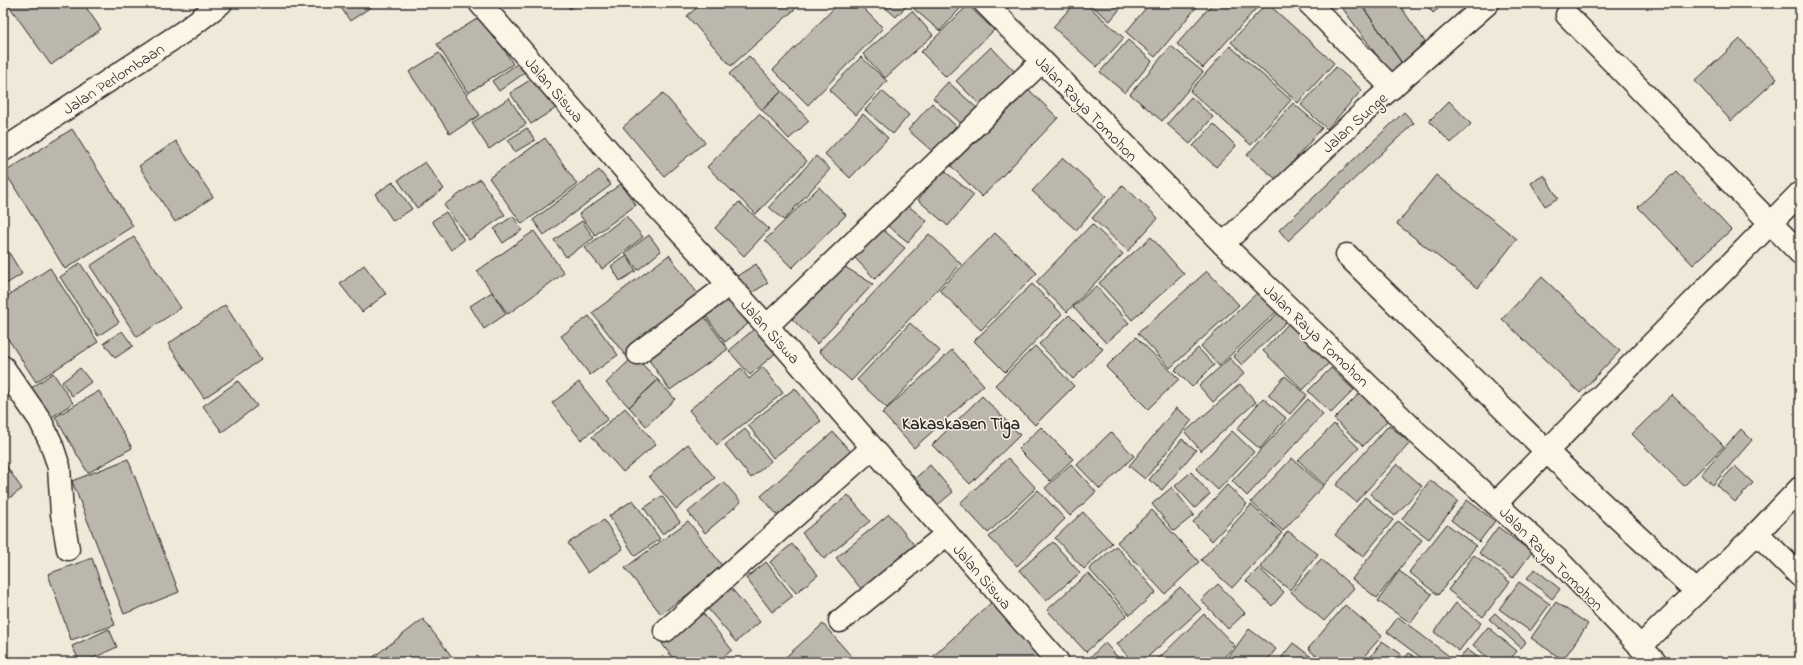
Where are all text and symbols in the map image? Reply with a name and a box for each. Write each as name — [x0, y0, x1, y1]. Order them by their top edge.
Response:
street label: Jalan Perlombaan — [58, 38, 170, 122]
street label: Jalan Raya Tomohon — [1028, 51, 1143, 168]
street label: Jalan Siswa — [518, 52, 589, 128]
street label: Jalan Sunge — [1317, 87, 1394, 160]
street label: Jalan Raya Tomohon — [1257, 279, 1374, 394]
street label: Jalan Siswa — [734, 295, 805, 370]
district label: Kakaskasen Tiga — [902, 412, 1020, 439]
street label: Jalan Raya Tomohon — [1493, 502, 1609, 617]
street label: Jalan Siswa — [946, 539, 1017, 615]

